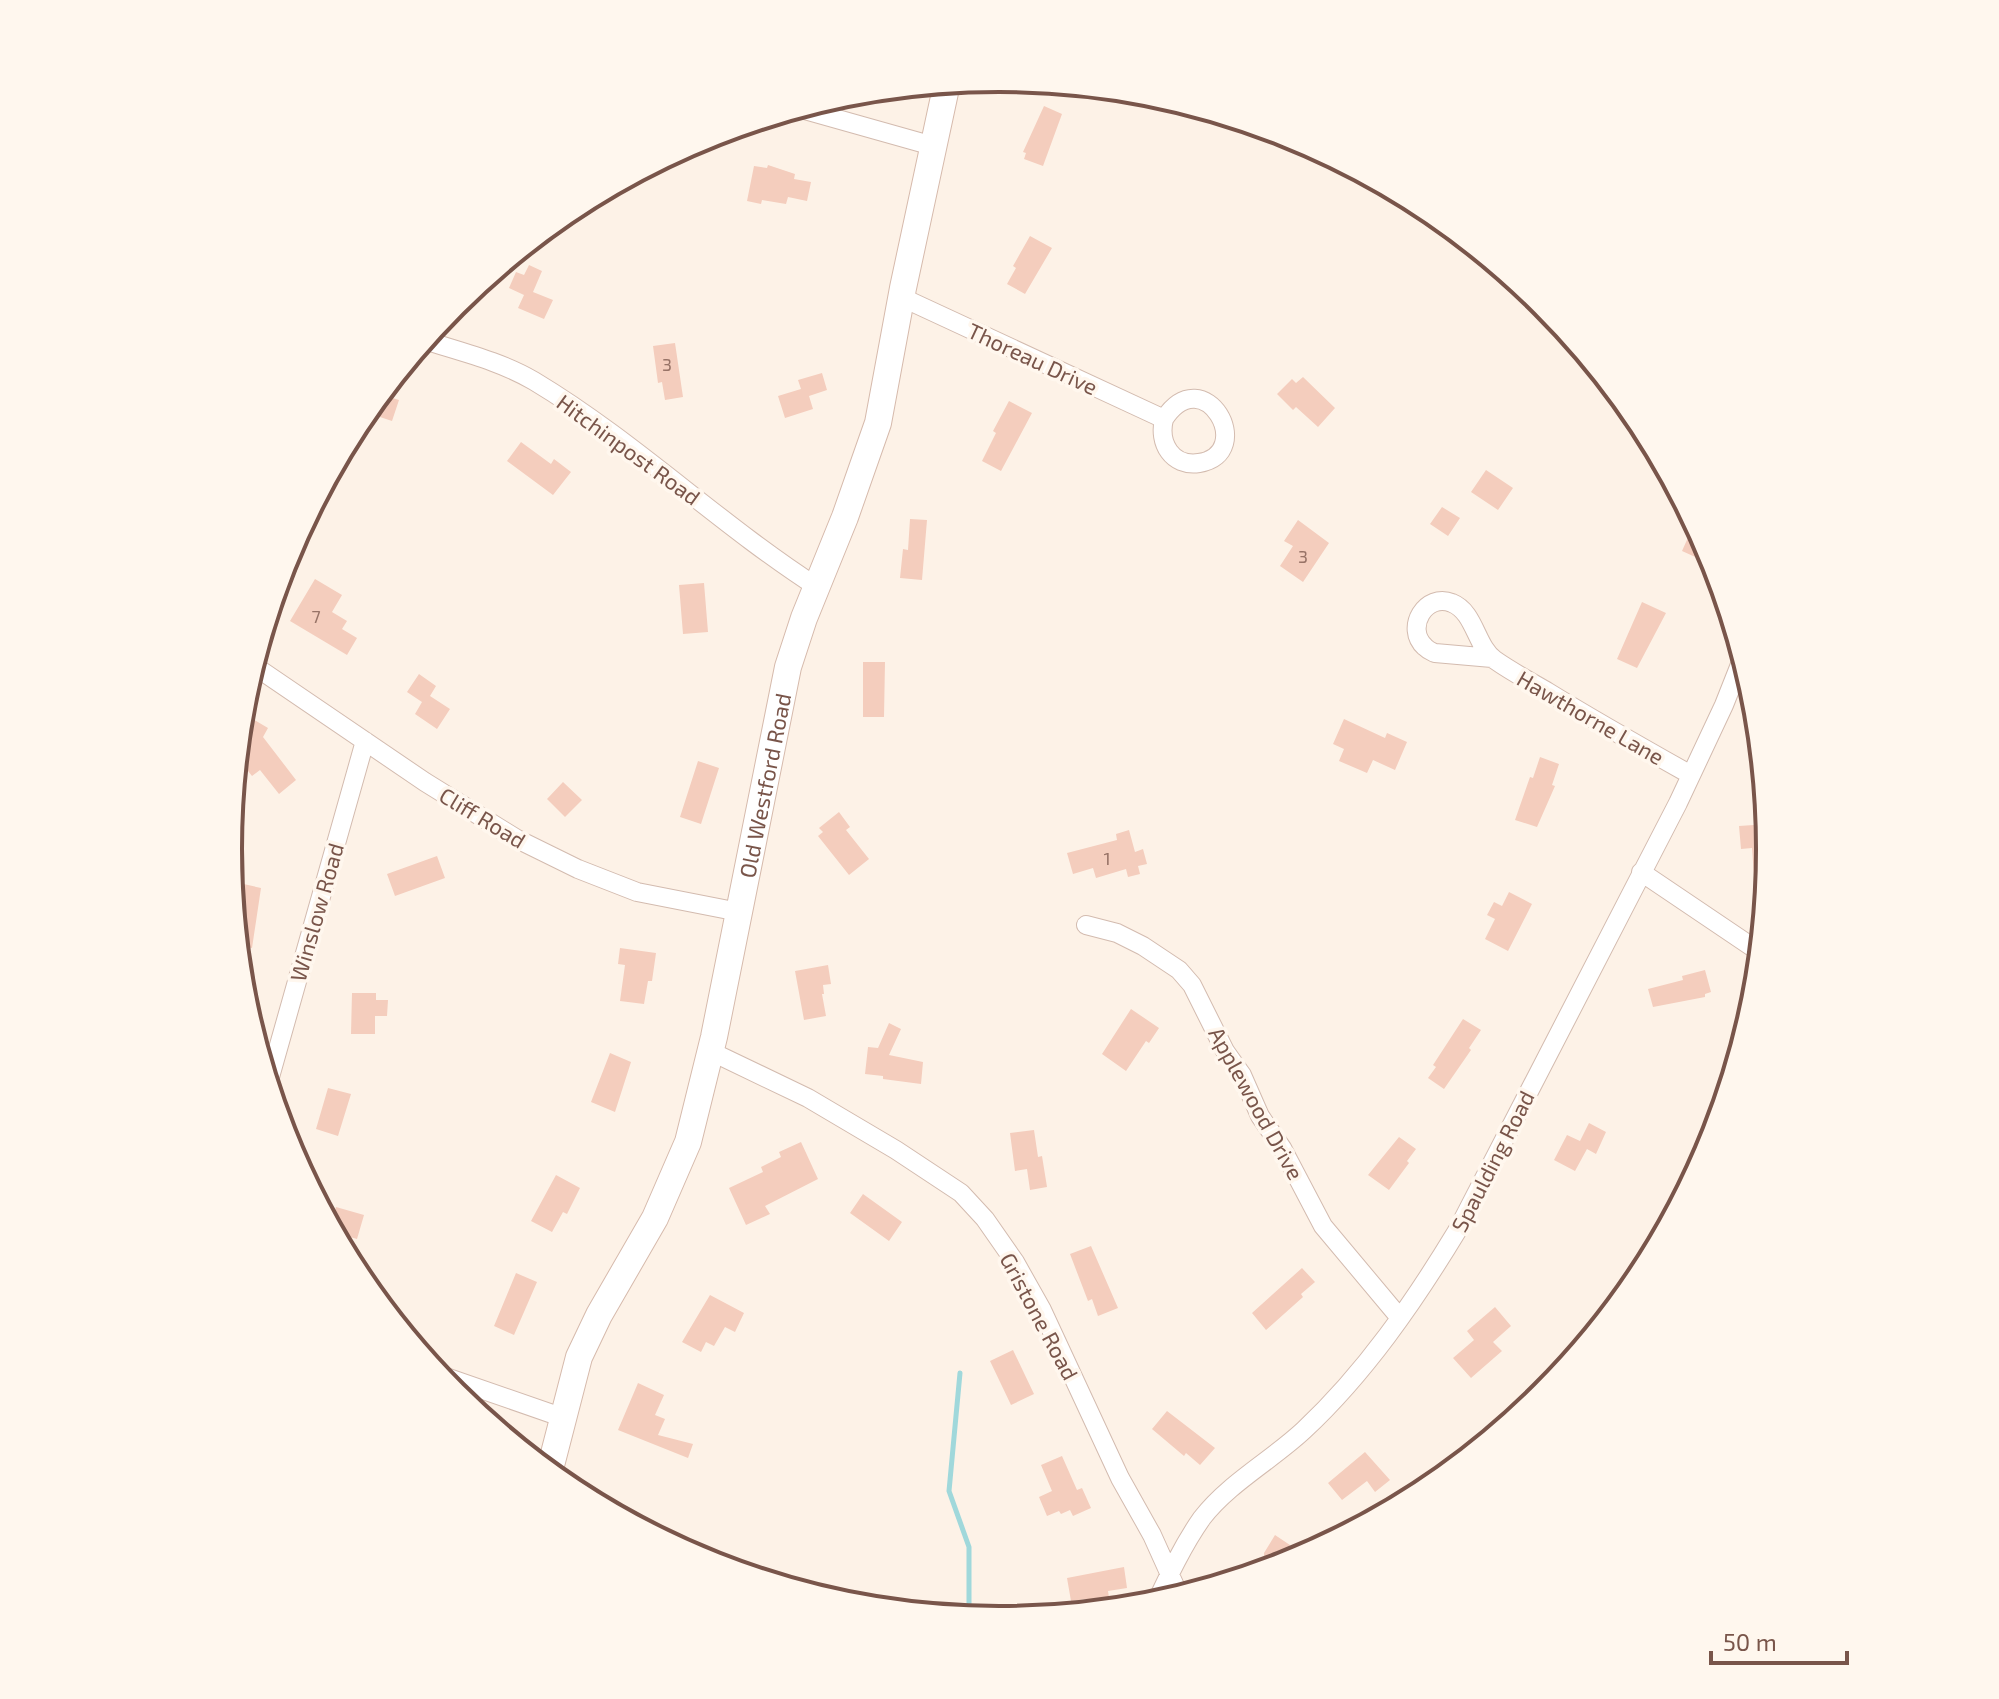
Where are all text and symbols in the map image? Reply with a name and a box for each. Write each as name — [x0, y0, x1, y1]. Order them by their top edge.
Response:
street label: Thoreau Drive — [964, 317, 1102, 399]
house number: 3 — [662, 353, 672, 375]
street label: Hitchinpost Road — [552, 388, 706, 510]
house number: 3 — [1298, 545, 1308, 567]
house number: 7 — [311, 605, 321, 627]
street label: Hawthorne Lane — [1513, 665, 1669, 769]
street label: Old Westford Road — [733, 691, 795, 880]
street label: Cliff Road — [435, 781, 531, 853]
street label: Winslow Road — [284, 840, 348, 984]
house number: 1 — [1103, 847, 1111, 869]
street label: Applewood Drive — [1204, 1022, 1310, 1184]
street label: Spaulding Road — [1445, 1086, 1539, 1236]
street label: Gristone Road — [996, 1248, 1084, 1384]
scale bar — [1711, 1615, 1847, 1665]
text: 50 m — [1723, 1627, 1777, 1656]

